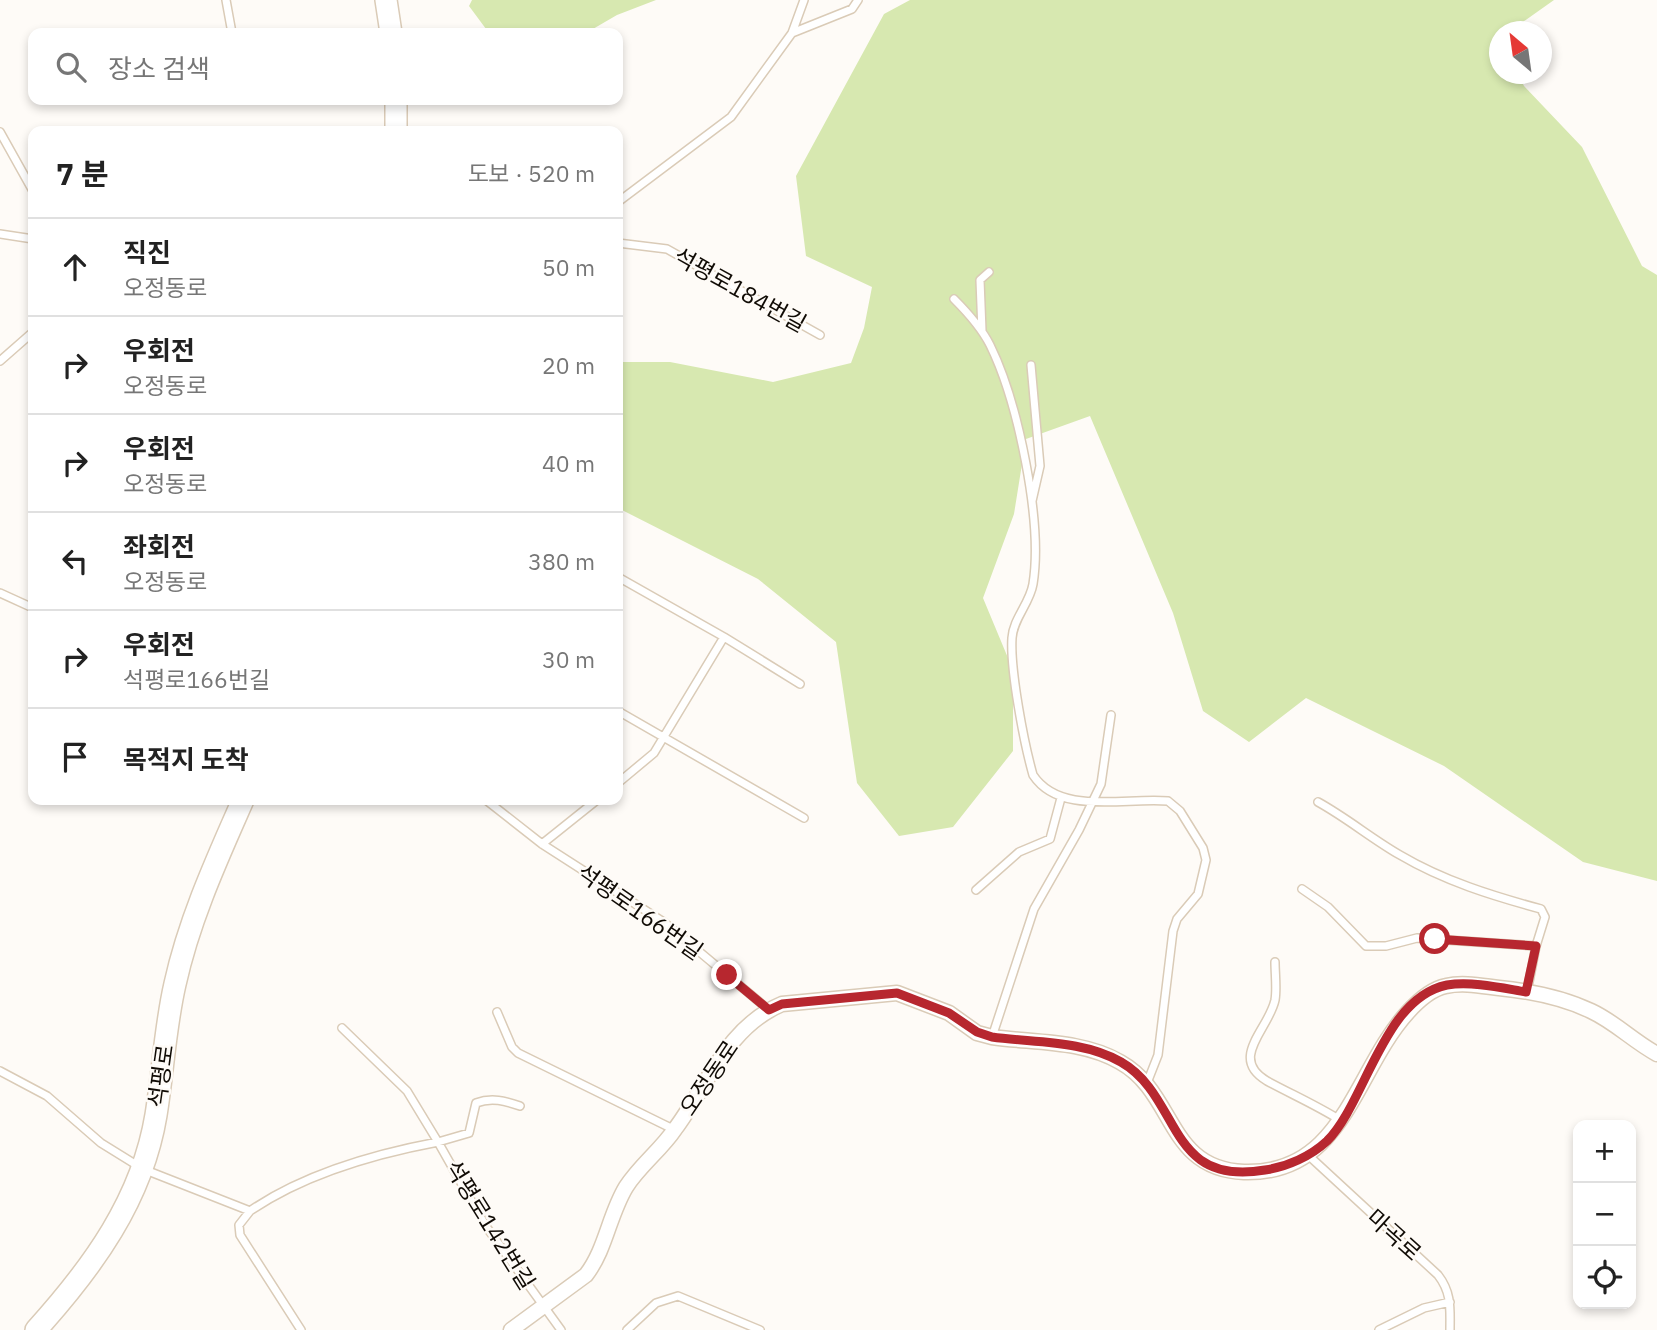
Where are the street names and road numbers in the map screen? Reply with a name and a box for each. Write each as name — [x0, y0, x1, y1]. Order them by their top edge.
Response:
street label: 석평로184번길 — [669, 240, 812, 338]
street label: 석평로166번길 — [572, 857, 709, 966]
street label: 오정동로 — [672, 1034, 744, 1121]
street label: 석평로 — [141, 1042, 179, 1109]
street label: 석평로142번길 — [439, 1154, 543, 1295]
street label: 마곡로 — [1361, 1202, 1428, 1267]

